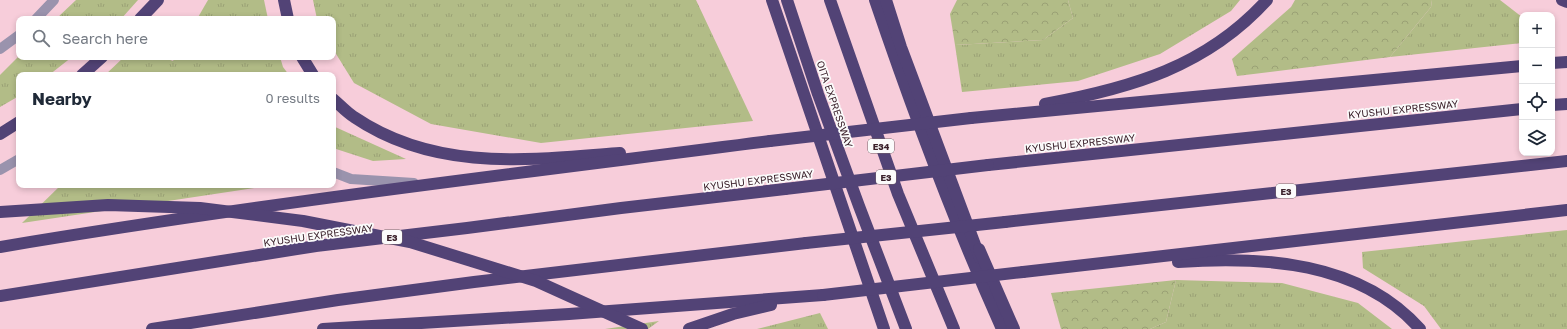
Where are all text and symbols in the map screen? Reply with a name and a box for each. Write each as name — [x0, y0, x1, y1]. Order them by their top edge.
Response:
map controls — [1519, 12, 1555, 156]
button: + — [1519, 12, 1555, 48]
search box — [16, 16, 336, 60]
icon: search — [30, 27, 52, 49]
text: Search here — [62, 29, 148, 47]
button: − — [1519, 48, 1555, 84]
street label: OITA EXPRESSWAY — [814, 59, 856, 150]
button: locate — [1519, 84, 1555, 120]
text: Nearby — [32, 88, 92, 109]
text: 0 results — [265, 90, 320, 106]
street label: KYUSHU EXPRESSWAY — [1347, 97, 1459, 121]
button: layers — [1519, 120, 1555, 156]
street label: KYUSHU EXPRESSWAY — [1024, 131, 1136, 155]
road number: E34 — [868, 139, 894, 153]
street label: KYUSHU EXPRESSWAY — [702, 167, 814, 193]
road number: E3 — [876, 170, 896, 184]
road number: E3 — [1276, 184, 1296, 198]
street label: KYUSHU EXPRESSWAY — [262, 221, 374, 249]
road number: E3 — [382, 230, 402, 244]

